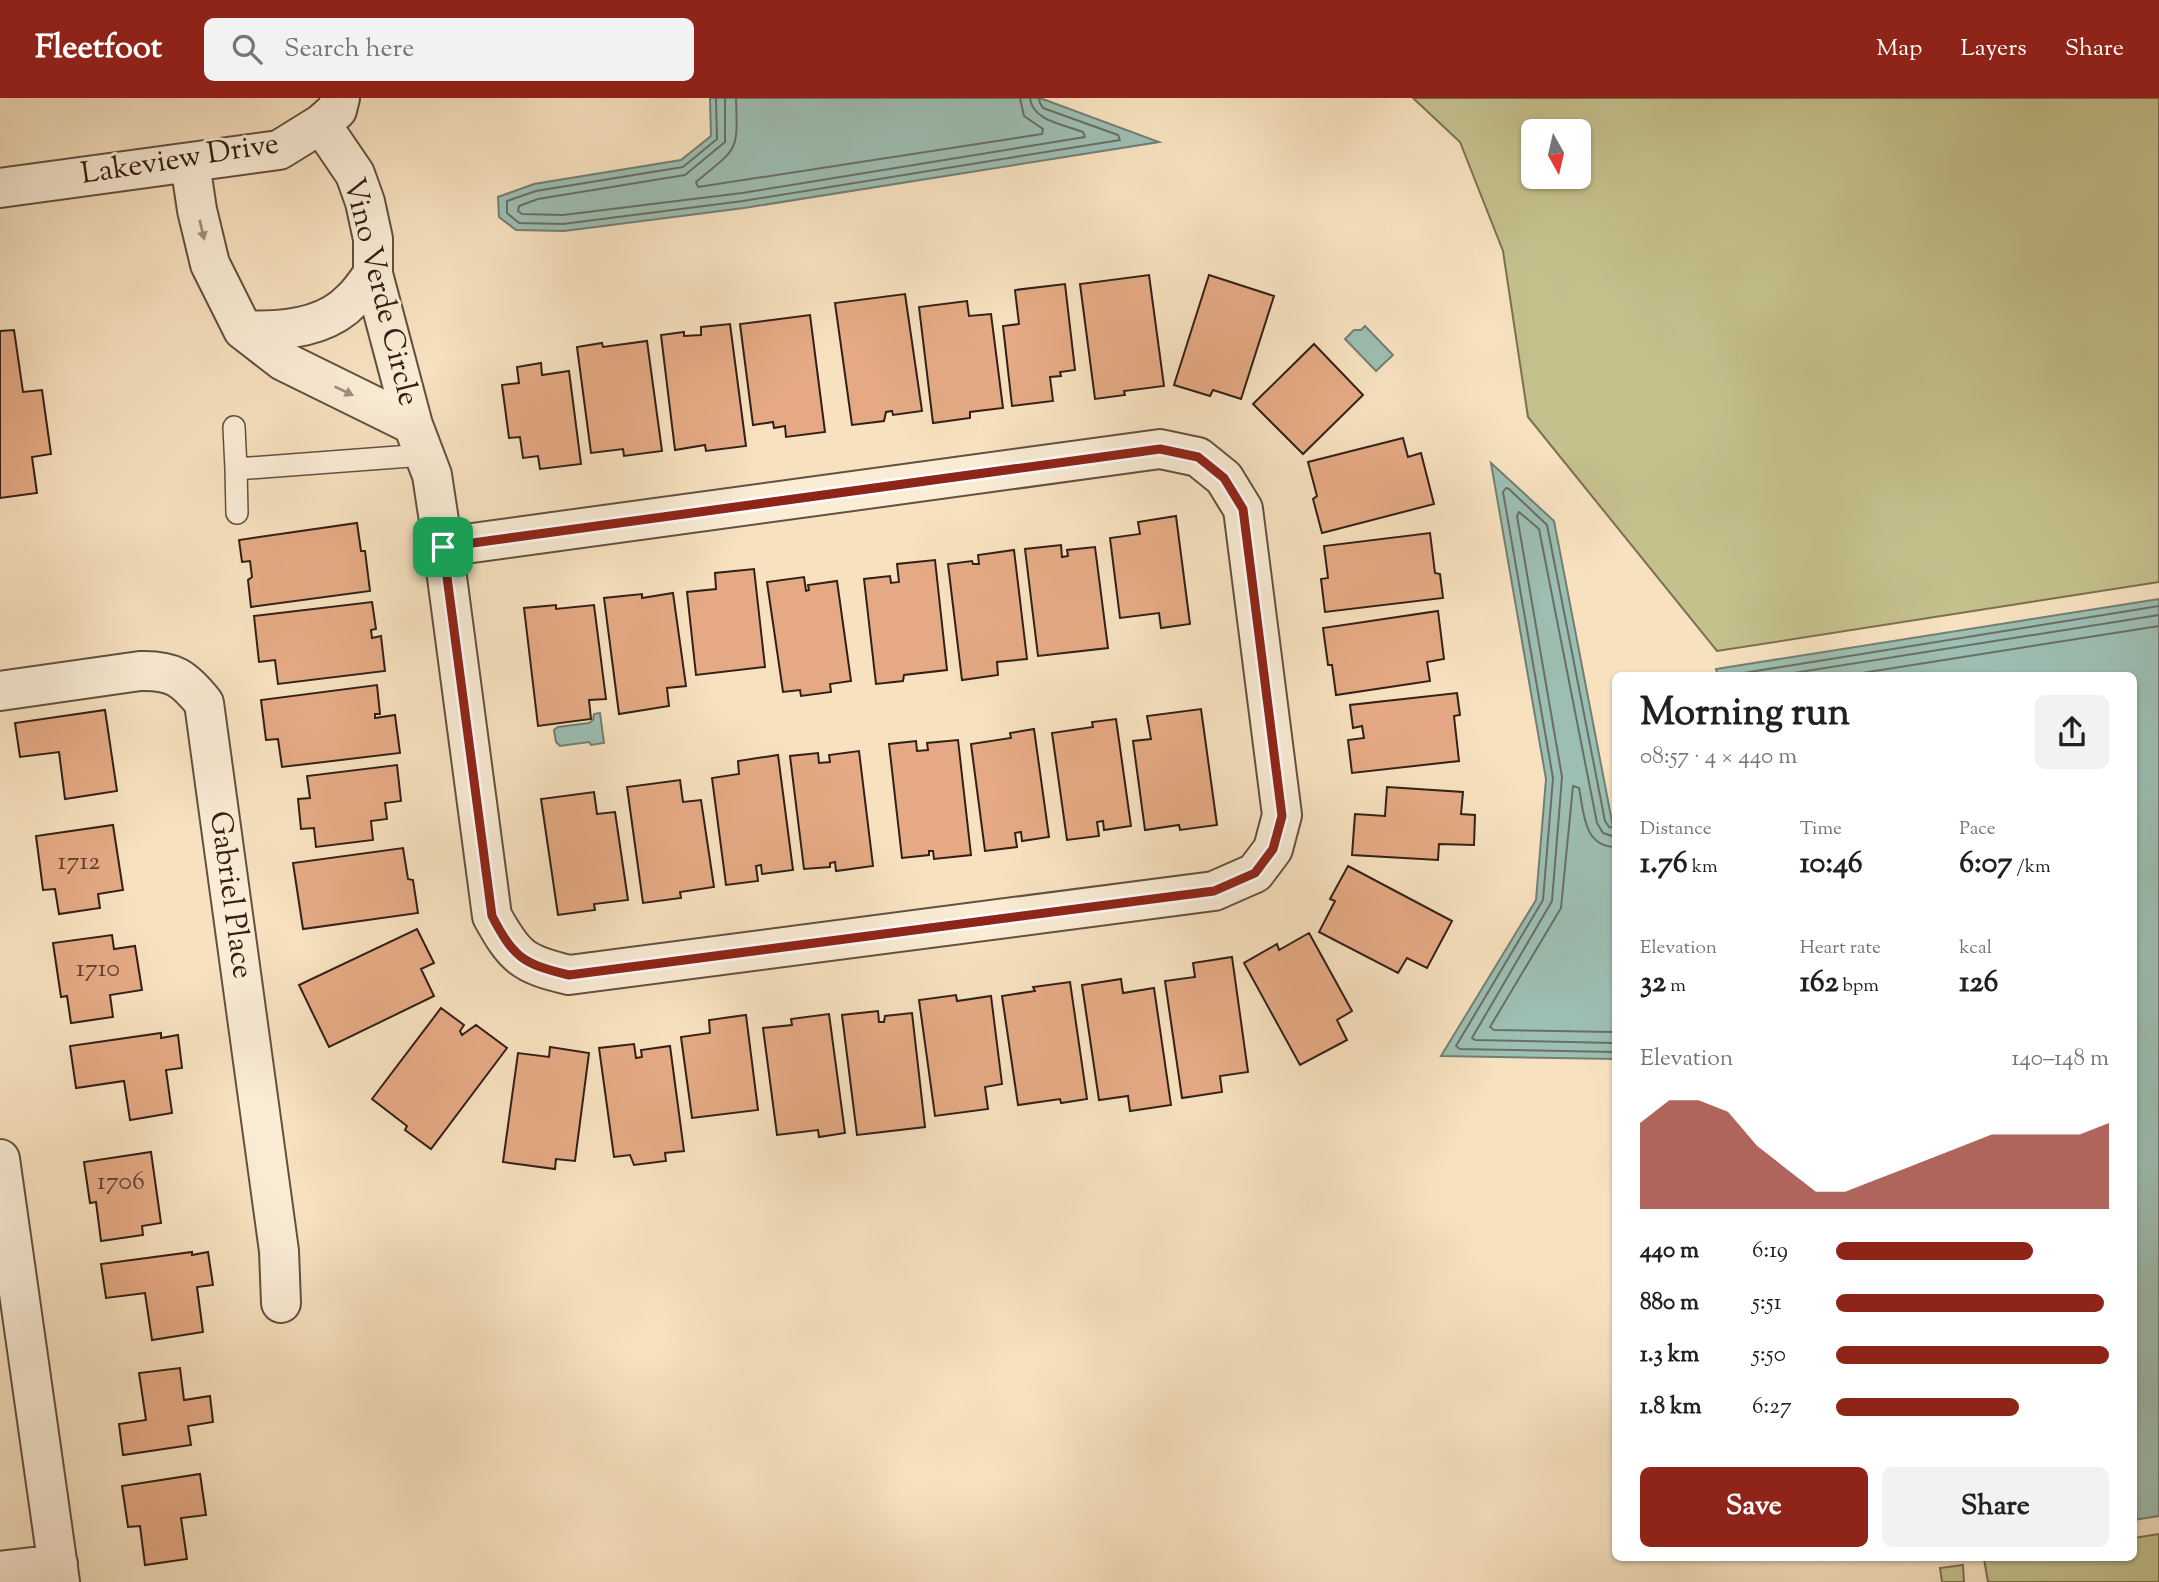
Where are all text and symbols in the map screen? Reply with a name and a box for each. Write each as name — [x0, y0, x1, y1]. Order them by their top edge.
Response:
search box — [204, 18, 694, 81]
text: Fleetfoot — [35, 25, 162, 73]
icon: search — [228, 30, 266, 68]
text: Search here — [284, 31, 414, 68]
text: Map — [1876, 32, 1922, 66]
text: Layers — [1960, 32, 2027, 66]
text: Share — [2065, 32, 2124, 66]
north arrow — [1521, 119, 1591, 189]
map controls — [1521, 119, 1591, 189]
street label: Lakeview Drive — [78, 123, 282, 197]
street label: Vino Verde Circle — [331, 173, 429, 411]
one-way arrow — [197, 219, 208, 241]
one-way arrow — [334, 386, 354, 397]
pin — [413, 517, 473, 577]
icon: arrive — [424, 528, 462, 566]
text: Morning run — [1640, 688, 1850, 742]
button: share — [2035, 695, 2109, 769]
text: 08:57 · 4 × 440 m — [1640, 741, 1797, 774]
street label: Gabriel Place — [197, 808, 263, 982]
text: Distance — [1640, 816, 1712, 843]
text: Time — [1800, 816, 1842, 843]
text: Pace — [1959, 816, 1996, 843]
text: 1.76 — [1640, 843, 1688, 886]
text: 10:46 — [1800, 843, 1863, 886]
text: 6:07 — [1959, 843, 2012, 886]
house number: 1712 — [58, 844, 100, 881]
text: km — [1688, 854, 1718, 881]
text: /km — [2012, 854, 2051, 881]
text: Elevation — [1640, 935, 1717, 962]
text: Heart rate — [1800, 935, 1881, 962]
text: kcal — [1959, 935, 1992, 962]
house number: 1710 — [76, 951, 120, 988]
text: 32 — [1640, 962, 1666, 1005]
text: 162 — [1800, 962, 1839, 1005]
text: 126 — [1959, 962, 1998, 1005]
text: m — [1666, 973, 1686, 1000]
text: bpm — [1839, 973, 1879, 1000]
text: Elevation — [1640, 1043, 1733, 1076]
text: 140–148 m — [2012, 1043, 2109, 1076]
house number: 1706 — [97, 1164, 145, 1201]
text: 440 m — [1640, 1235, 1699, 1268]
text: 6:19 — [1752, 1235, 1788, 1268]
text: 880 m — [1640, 1287, 1699, 1320]
text: 5:51 — [1752, 1287, 1782, 1320]
text: 1.3 km — [1640, 1339, 1699, 1372]
text: 5:50 — [1752, 1339, 1786, 1372]
text: 1.8 km — [1640, 1391, 1702, 1424]
text: 6:27 — [1752, 1391, 1791, 1424]
button: Save — [1640, 1467, 1868, 1547]
button: Share — [1882, 1467, 2109, 1547]

